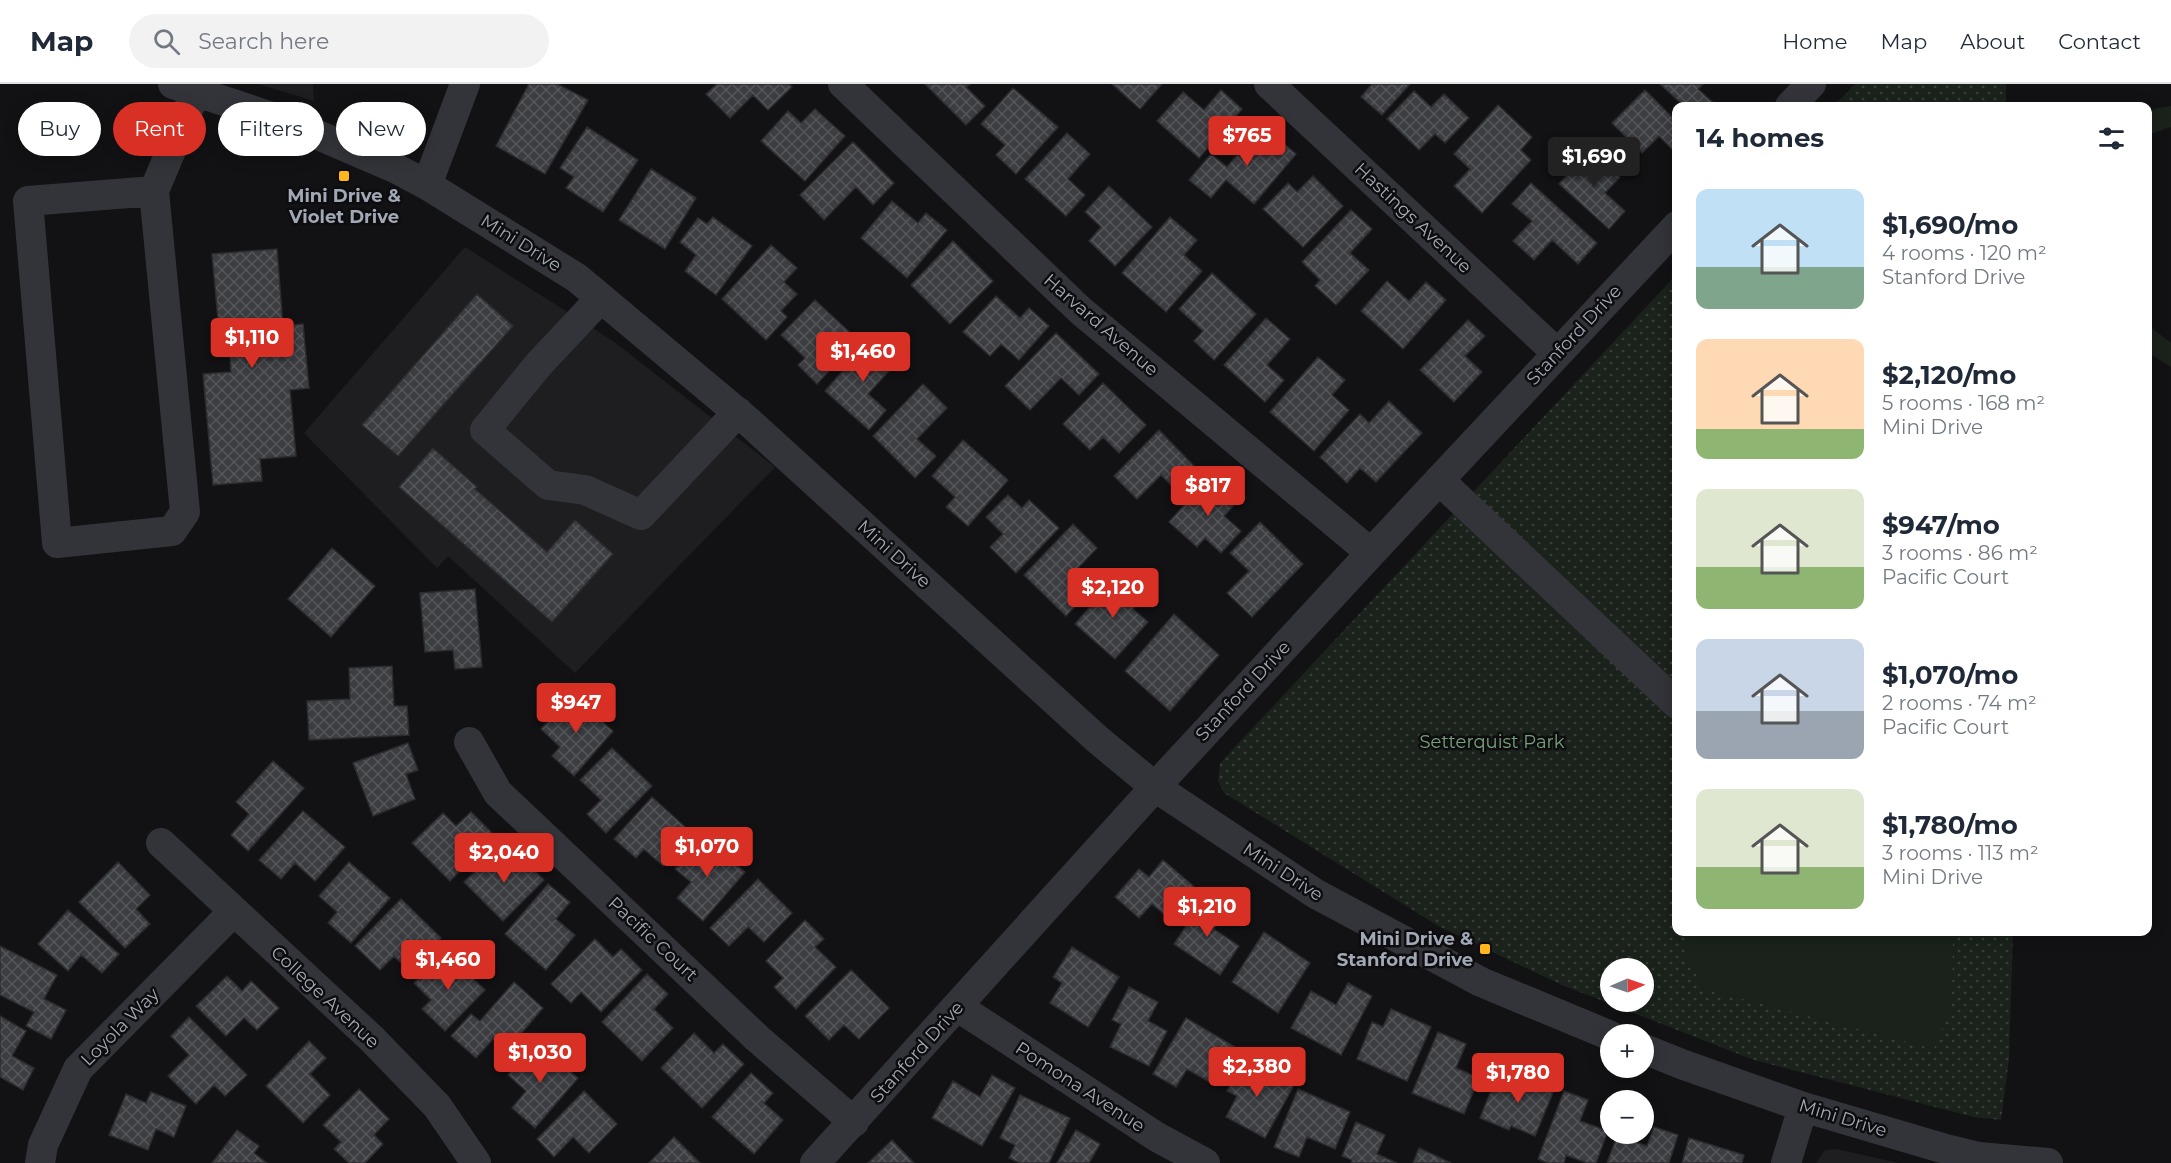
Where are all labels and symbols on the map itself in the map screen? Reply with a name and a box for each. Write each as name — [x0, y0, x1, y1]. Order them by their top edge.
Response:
pin: $765 — [1211, 116, 1283, 167]
pin: $1,690 — [1545, 137, 1643, 188]
street label: Hastings Avenue — [1350, 158, 1476, 278]
marker: Mini Drive & Violet Drive — [337, 169, 351, 183]
place label: Mini Drive & Violet Drive — [287, 185, 401, 228]
street label: Mini Drive — [477, 210, 565, 276]
street label: Harvard Avenue — [1039, 269, 1163, 381]
street label: Stanford Drive — [1522, 280, 1626, 390]
pin: $1,110 — [203, 318, 301, 369]
pin: $1,460 — [814, 332, 912, 383]
pin: $817 — [1172, 466, 1244, 517]
street label: Mini Drive — [853, 515, 935, 593]
pin: $2,120 — [1064, 568, 1162, 619]
street label: Stanford Drive — [1191, 636, 1295, 746]
pin: $947 — [540, 683, 612, 734]
park label: Setterquist Park — [1420, 731, 1565, 753]
pin: $1,070 — [658, 827, 756, 878]
pin: $2,040 — [455, 833, 553, 884]
street label: Mini Drive — [1239, 838, 1327, 906]
pin: $1,210 — [1158, 887, 1256, 938]
street label: Pacific Court — [604, 892, 702, 986]
place label: Mini Drive & Stanford Drive — [1337, 928, 1473, 971]
pin: $1,460 — [399, 940, 497, 991]
street label: College Avenue — [266, 941, 384, 1053]
marker: Mini Drive & Stanford Drive — [1478, 942, 1492, 956]
north arrow — [1600, 958, 1654, 1012]
street label: Loyola Way — [76, 983, 164, 1071]
street label: Stanford Drive — [866, 997, 968, 1107]
pin: $1,030 — [491, 1033, 589, 1084]
street label: Pomona Avenue — [1011, 1037, 1149, 1137]
pin: $2,380 — [1208, 1047, 1306, 1098]
pin: $1,780 — [1469, 1053, 1567, 1104]
street label: Mini Drive — [1796, 1094, 1890, 1142]

